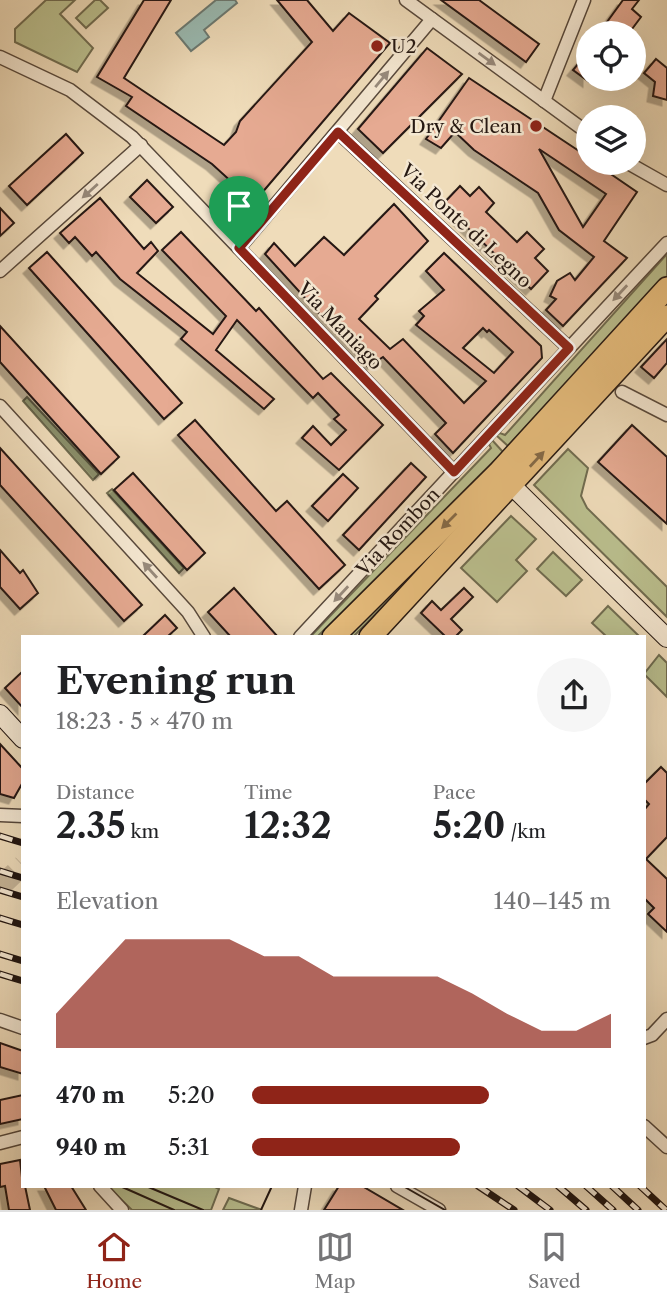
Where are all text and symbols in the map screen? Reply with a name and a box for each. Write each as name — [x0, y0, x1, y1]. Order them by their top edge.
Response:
map controls — [576, 21, 646, 175]
button: locate — [576, 21, 646, 91]
place label: U2 — [391, 35, 417, 58]
marker: U2 — [369, 38, 385, 54]
one-way arrow — [478, 52, 496, 66]
one-way arrow — [374, 71, 389, 88]
button: layers — [576, 105, 646, 175]
place label: Dry & Clean — [410, 115, 522, 138]
marker: Dry & Clean — [528, 118, 544, 134]
street label: Via Ponte di Legno — [395, 158, 537, 293]
pin — [209, 176, 269, 248]
one-way arrow — [81, 183, 99, 199]
icon: arrive — [220, 187, 258, 225]
street label: Via Maniago — [292, 277, 387, 375]
one-way arrow — [613, 284, 629, 301]
one-way arrow — [529, 450, 545, 468]
street label: Via Rombon — [351, 483, 445, 582]
one-way arrow — [441, 512, 458, 529]
one-way arrow — [143, 562, 159, 579]
one-way arrow — [333, 585, 349, 602]
text: Evening run — [56, 657, 296, 704]
button: share — [537, 658, 611, 732]
text: 18:23 · 5 × 470 m — [56, 707, 233, 735]
text: Distance — [56, 781, 135, 804]
text: Time — [244, 781, 292, 804]
text: Pace — [433, 781, 476, 804]
text: 2.35 — [56, 804, 125, 847]
text: 12:32 — [244, 804, 332, 847]
text: 5:20 — [433, 804, 505, 847]
text: km — [125, 820, 159, 843]
text: /km — [505, 820, 546, 843]
text: Elevation — [56, 887, 159, 915]
text: 140–145 m — [494, 887, 611, 915]
text: 470 m — [56, 1081, 125, 1109]
text: 5:20 — [168, 1081, 215, 1109]
text: 940 m — [56, 1133, 127, 1161]
text: 5:31 — [168, 1133, 209, 1161]
tab: Home — [86, 1228, 142, 1293]
tab: Map — [315, 1228, 355, 1293]
tab: Saved — [528, 1228, 581, 1293]

